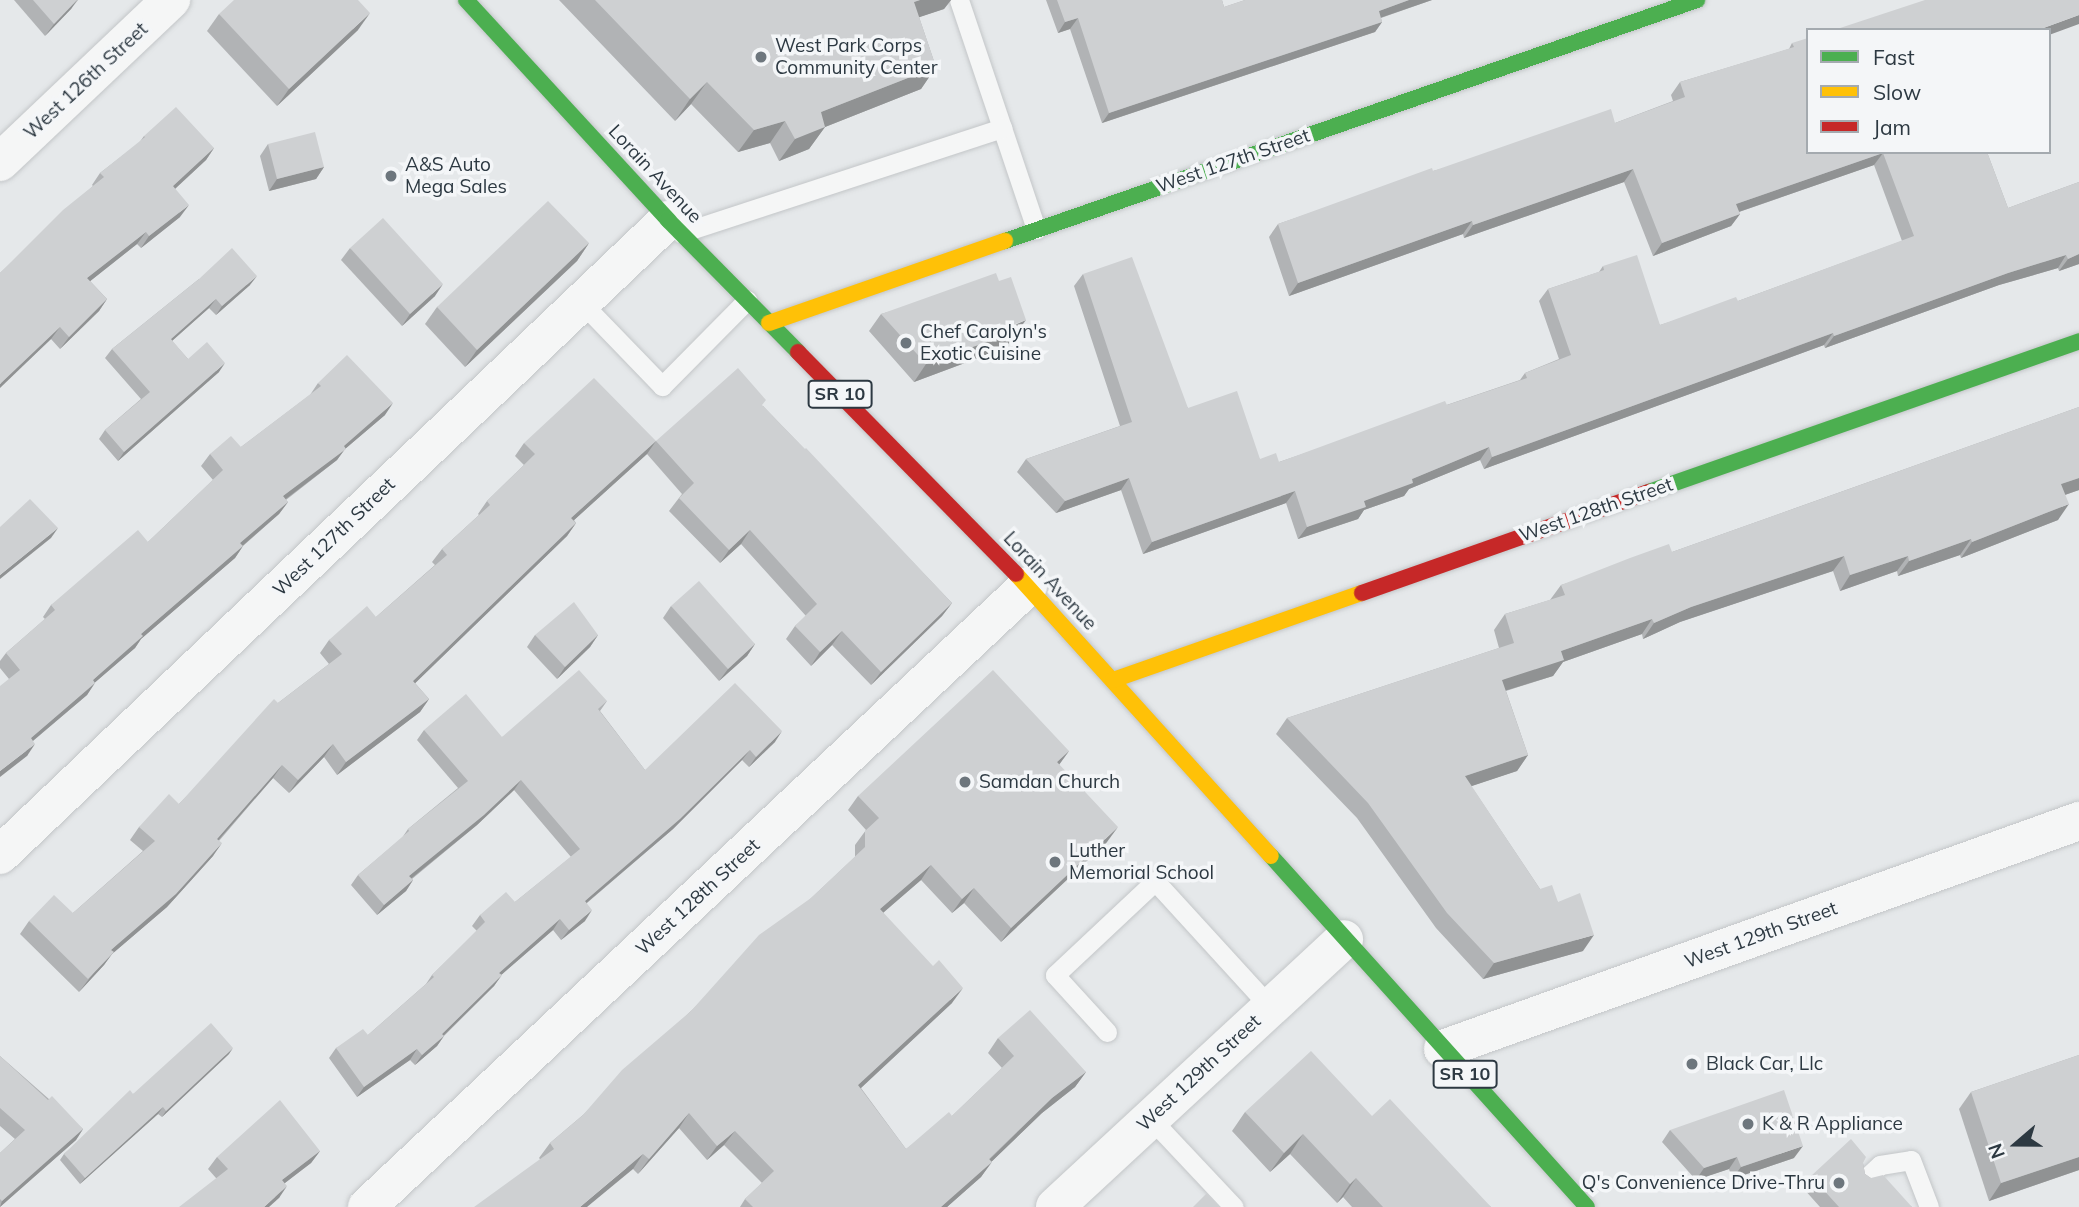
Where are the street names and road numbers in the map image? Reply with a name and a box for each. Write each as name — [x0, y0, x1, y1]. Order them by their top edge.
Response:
street label: West 126th Street — [19, 18, 153, 144]
street label: Lorain Avenue — [604, 120, 706, 228]
street label: West 127th Street — [1153, 124, 1313, 198]
road number: SR 10 — [807, 380, 873, 408]
street label: West 127th Street — [268, 473, 400, 601]
street label: West 128th Street — [1516, 473, 1676, 547]
street label: Lorain Avenue — [999, 527, 1101, 635]
street label: West 128th Street — [631, 834, 765, 960]
street label: West 129th Street — [1682, 897, 1840, 973]
street label: West 129th Street — [1132, 1010, 1266, 1136]
road number: SR 10 — [1432, 1059, 1498, 1088]

